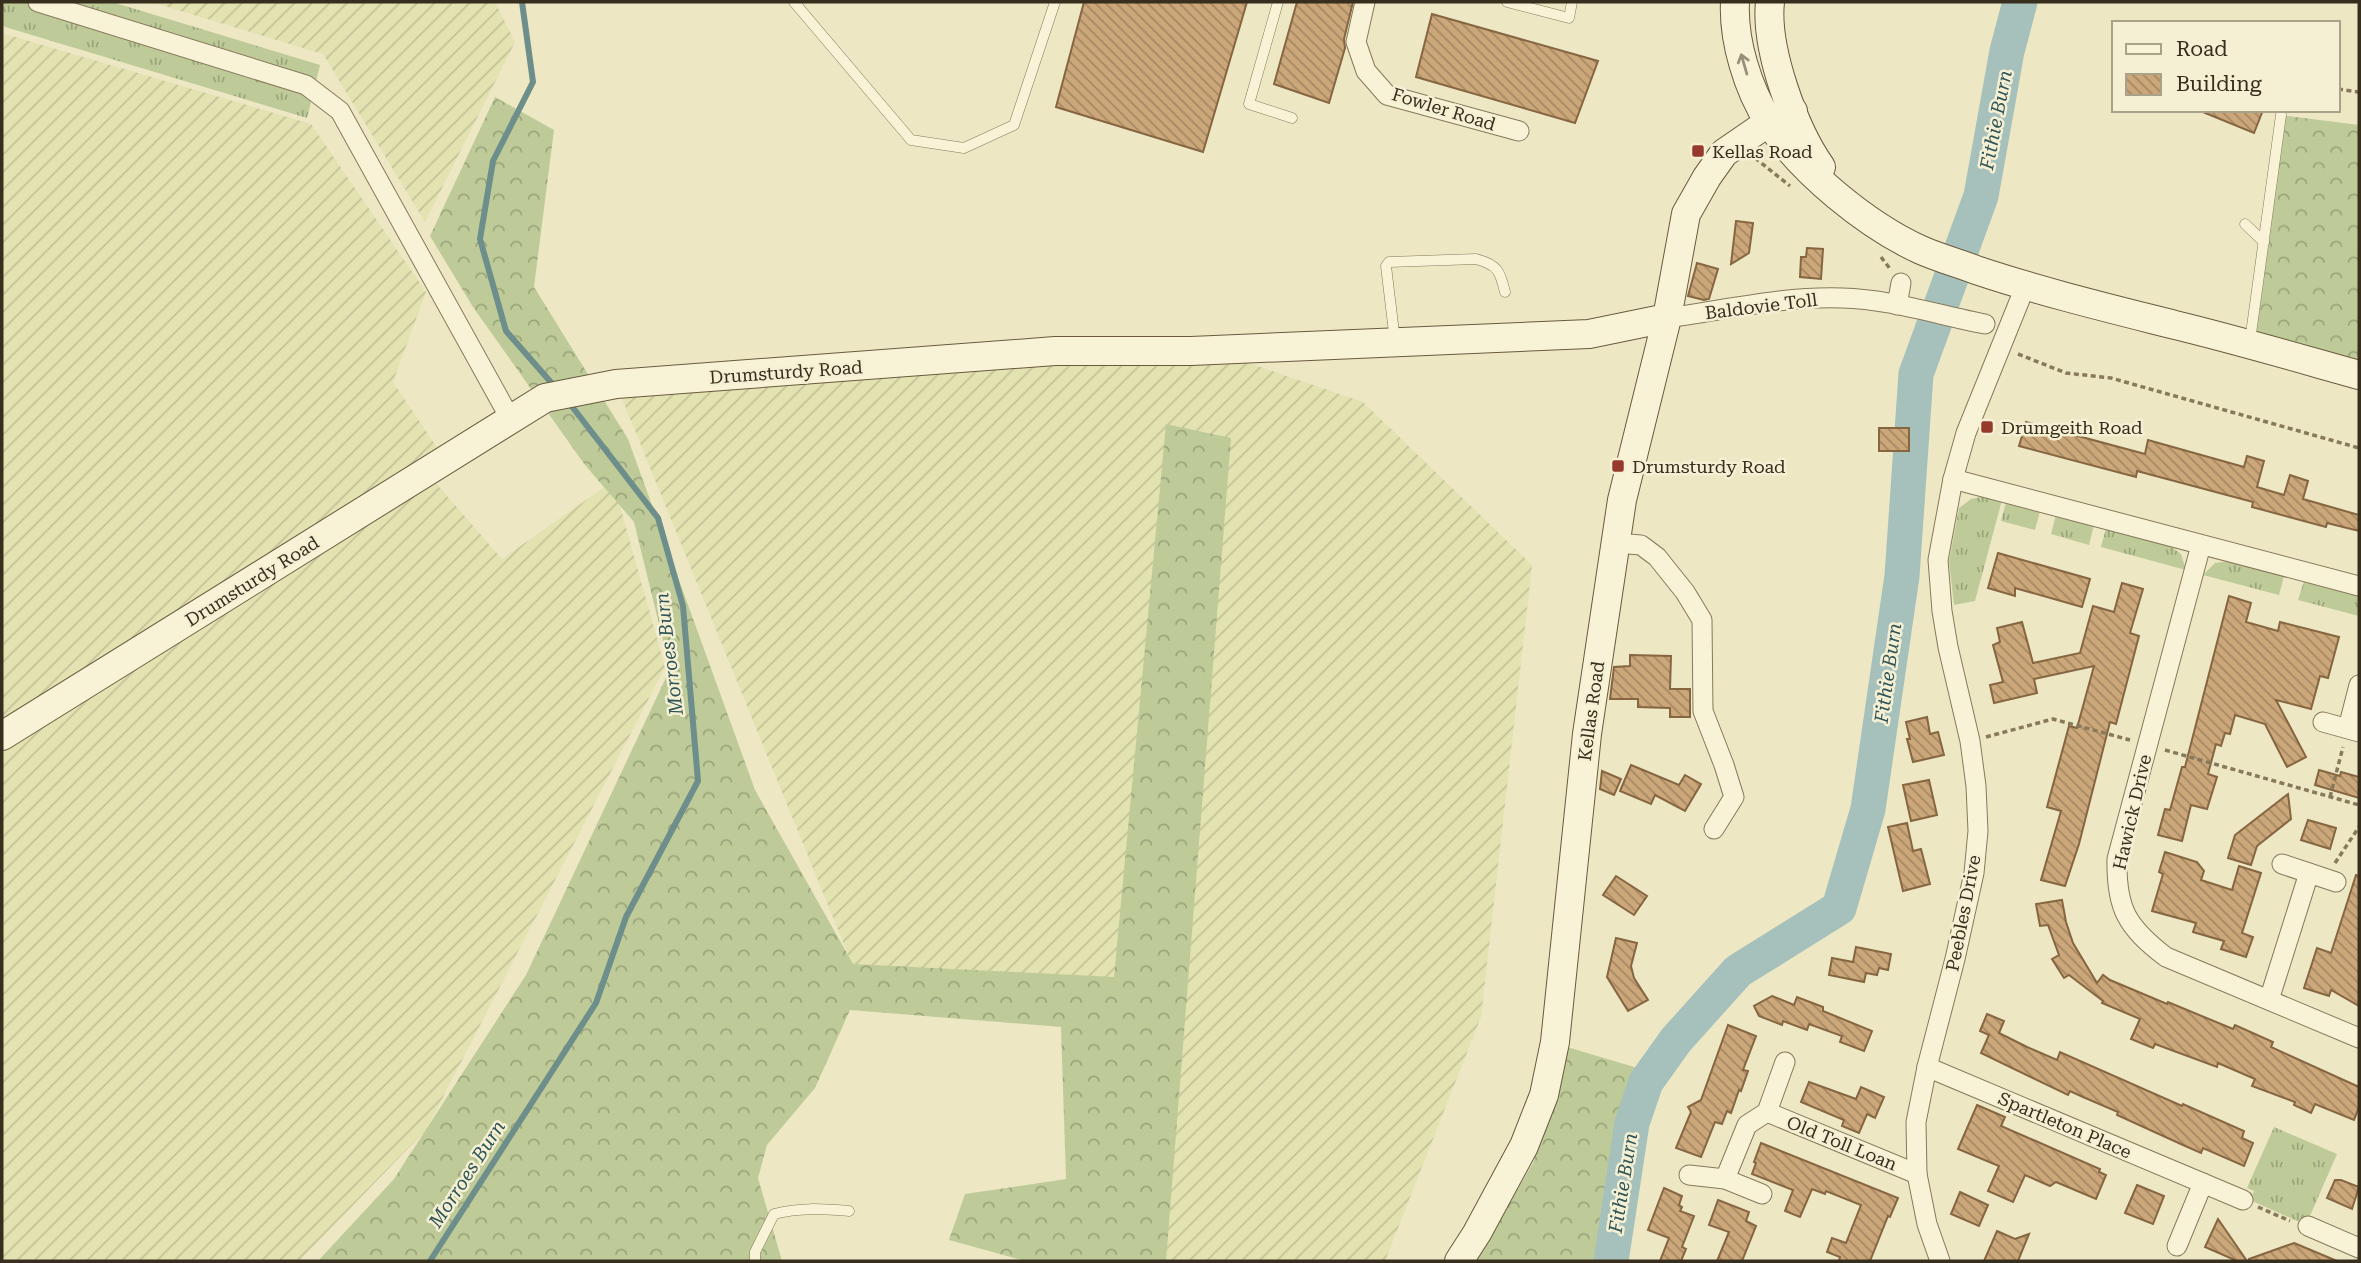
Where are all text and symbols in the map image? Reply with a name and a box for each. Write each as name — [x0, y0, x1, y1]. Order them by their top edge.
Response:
legend — [2112, 21, 2340, 112]
text: Road — [2176, 37, 2228, 61]
one-way arrow — [1736, 53, 1749, 75]
water label: Fithie Burn — [1975, 68, 2017, 173]
text: Building — [2176, 72, 2262, 96]
street label: Fowler Road — [1390, 83, 1499, 135]
place label: Kellas Road — [1712, 141, 1813, 162]
marker: Kellas Road — [1690, 143, 1706, 159]
street label: Baldovie Toll — [1704, 289, 1819, 323]
street label: Drumsturdy Road — [709, 356, 864, 388]
place label: Drumgeith Road — [2001, 417, 2143, 438]
marker: Drumgeith Road — [1979, 419, 1995, 435]
place label: Drumsturdy Road — [1632, 456, 1786, 477]
marker: Drumsturdy Road — [1610, 458, 1626, 474]
street label: Drumsturdy Road — [181, 531, 323, 631]
water label: Morroes Burn — [650, 591, 688, 717]
water label: Fithie Burn — [1869, 621, 1906, 725]
street label: Kellas Road — [1574, 659, 1608, 762]
street label: Hawick Drive — [2109, 752, 2156, 872]
street label: Peebles Drive — [1941, 853, 1985, 973]
street label: Spartleton Place — [1995, 1087, 2135, 1163]
street label: Old Toll Loan — [1784, 1111, 1901, 1175]
water label: Morroes Burn — [423, 1116, 510, 1233]
water label: Fithie Burn — [1604, 1131, 1642, 1236]

